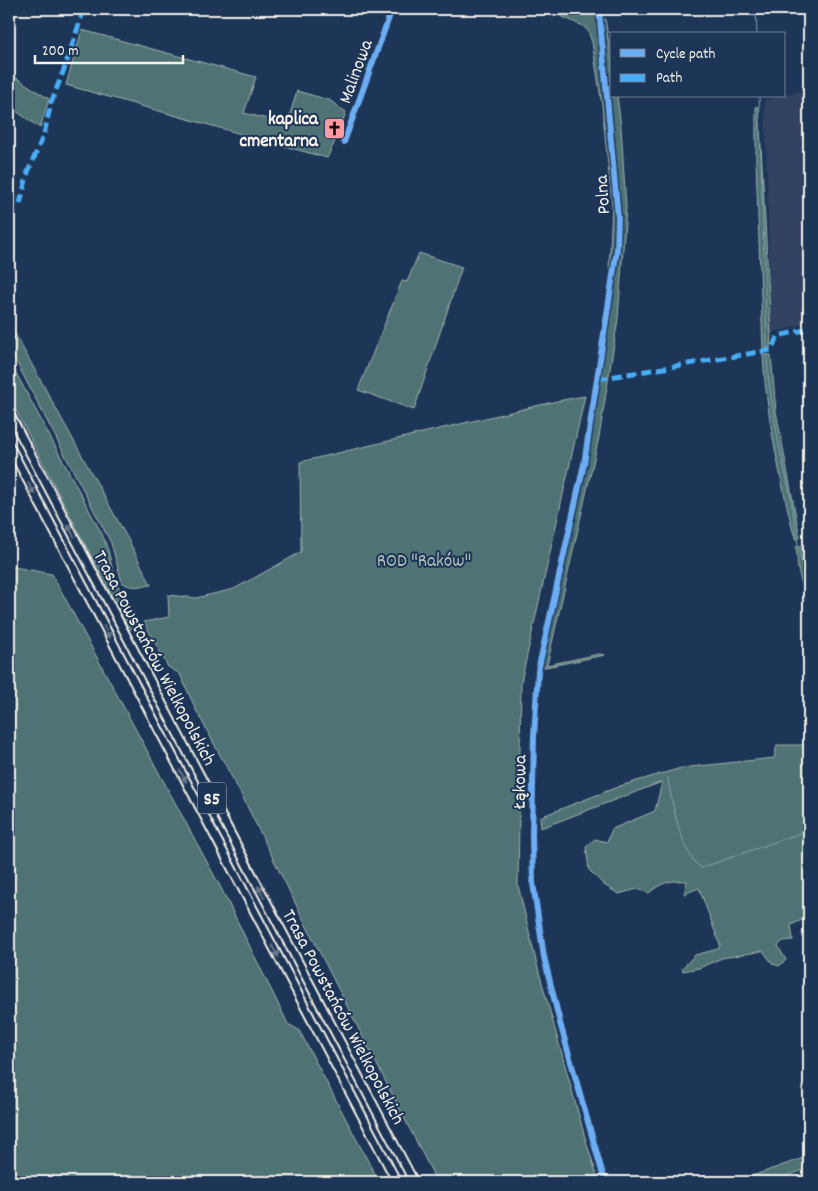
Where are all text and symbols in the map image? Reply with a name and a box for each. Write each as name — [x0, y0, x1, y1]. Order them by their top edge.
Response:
scale bar — [35, 32, 182, 64]
legend — [610, 32, 786, 98]
street label: Malinowa — [333, 35, 382, 108]
text: 200 m — [42, 41, 79, 63]
text: Cycle path — [656, 44, 716, 66]
text: Path — [656, 68, 682, 90]
place label: kaplica cmentarna — [240, 107, 319, 156]
church icon: kaplica cmentarna — [322, 116, 346, 140]
street label: Polna — [590, 173, 619, 215]
one-way arrow — [27, 482, 36, 495]
one-way arrow — [67, 524, 75, 538]
street label: Trasa Powstańców Wielkopolskich — [85, 546, 221, 771]
park label: ROD "Raków" — [377, 549, 471, 576]
one-way arrow — [103, 625, 111, 639]
street label: Łąkowa — [508, 754, 535, 810]
one-way arrow — [179, 769, 187, 783]
road number: S5 — [198, 782, 226, 814]
one-way arrow — [257, 884, 265, 899]
street label: Trasa Powstańców Wielkopolskich — [274, 905, 410, 1130]
one-way arrow — [271, 943, 279, 958]

